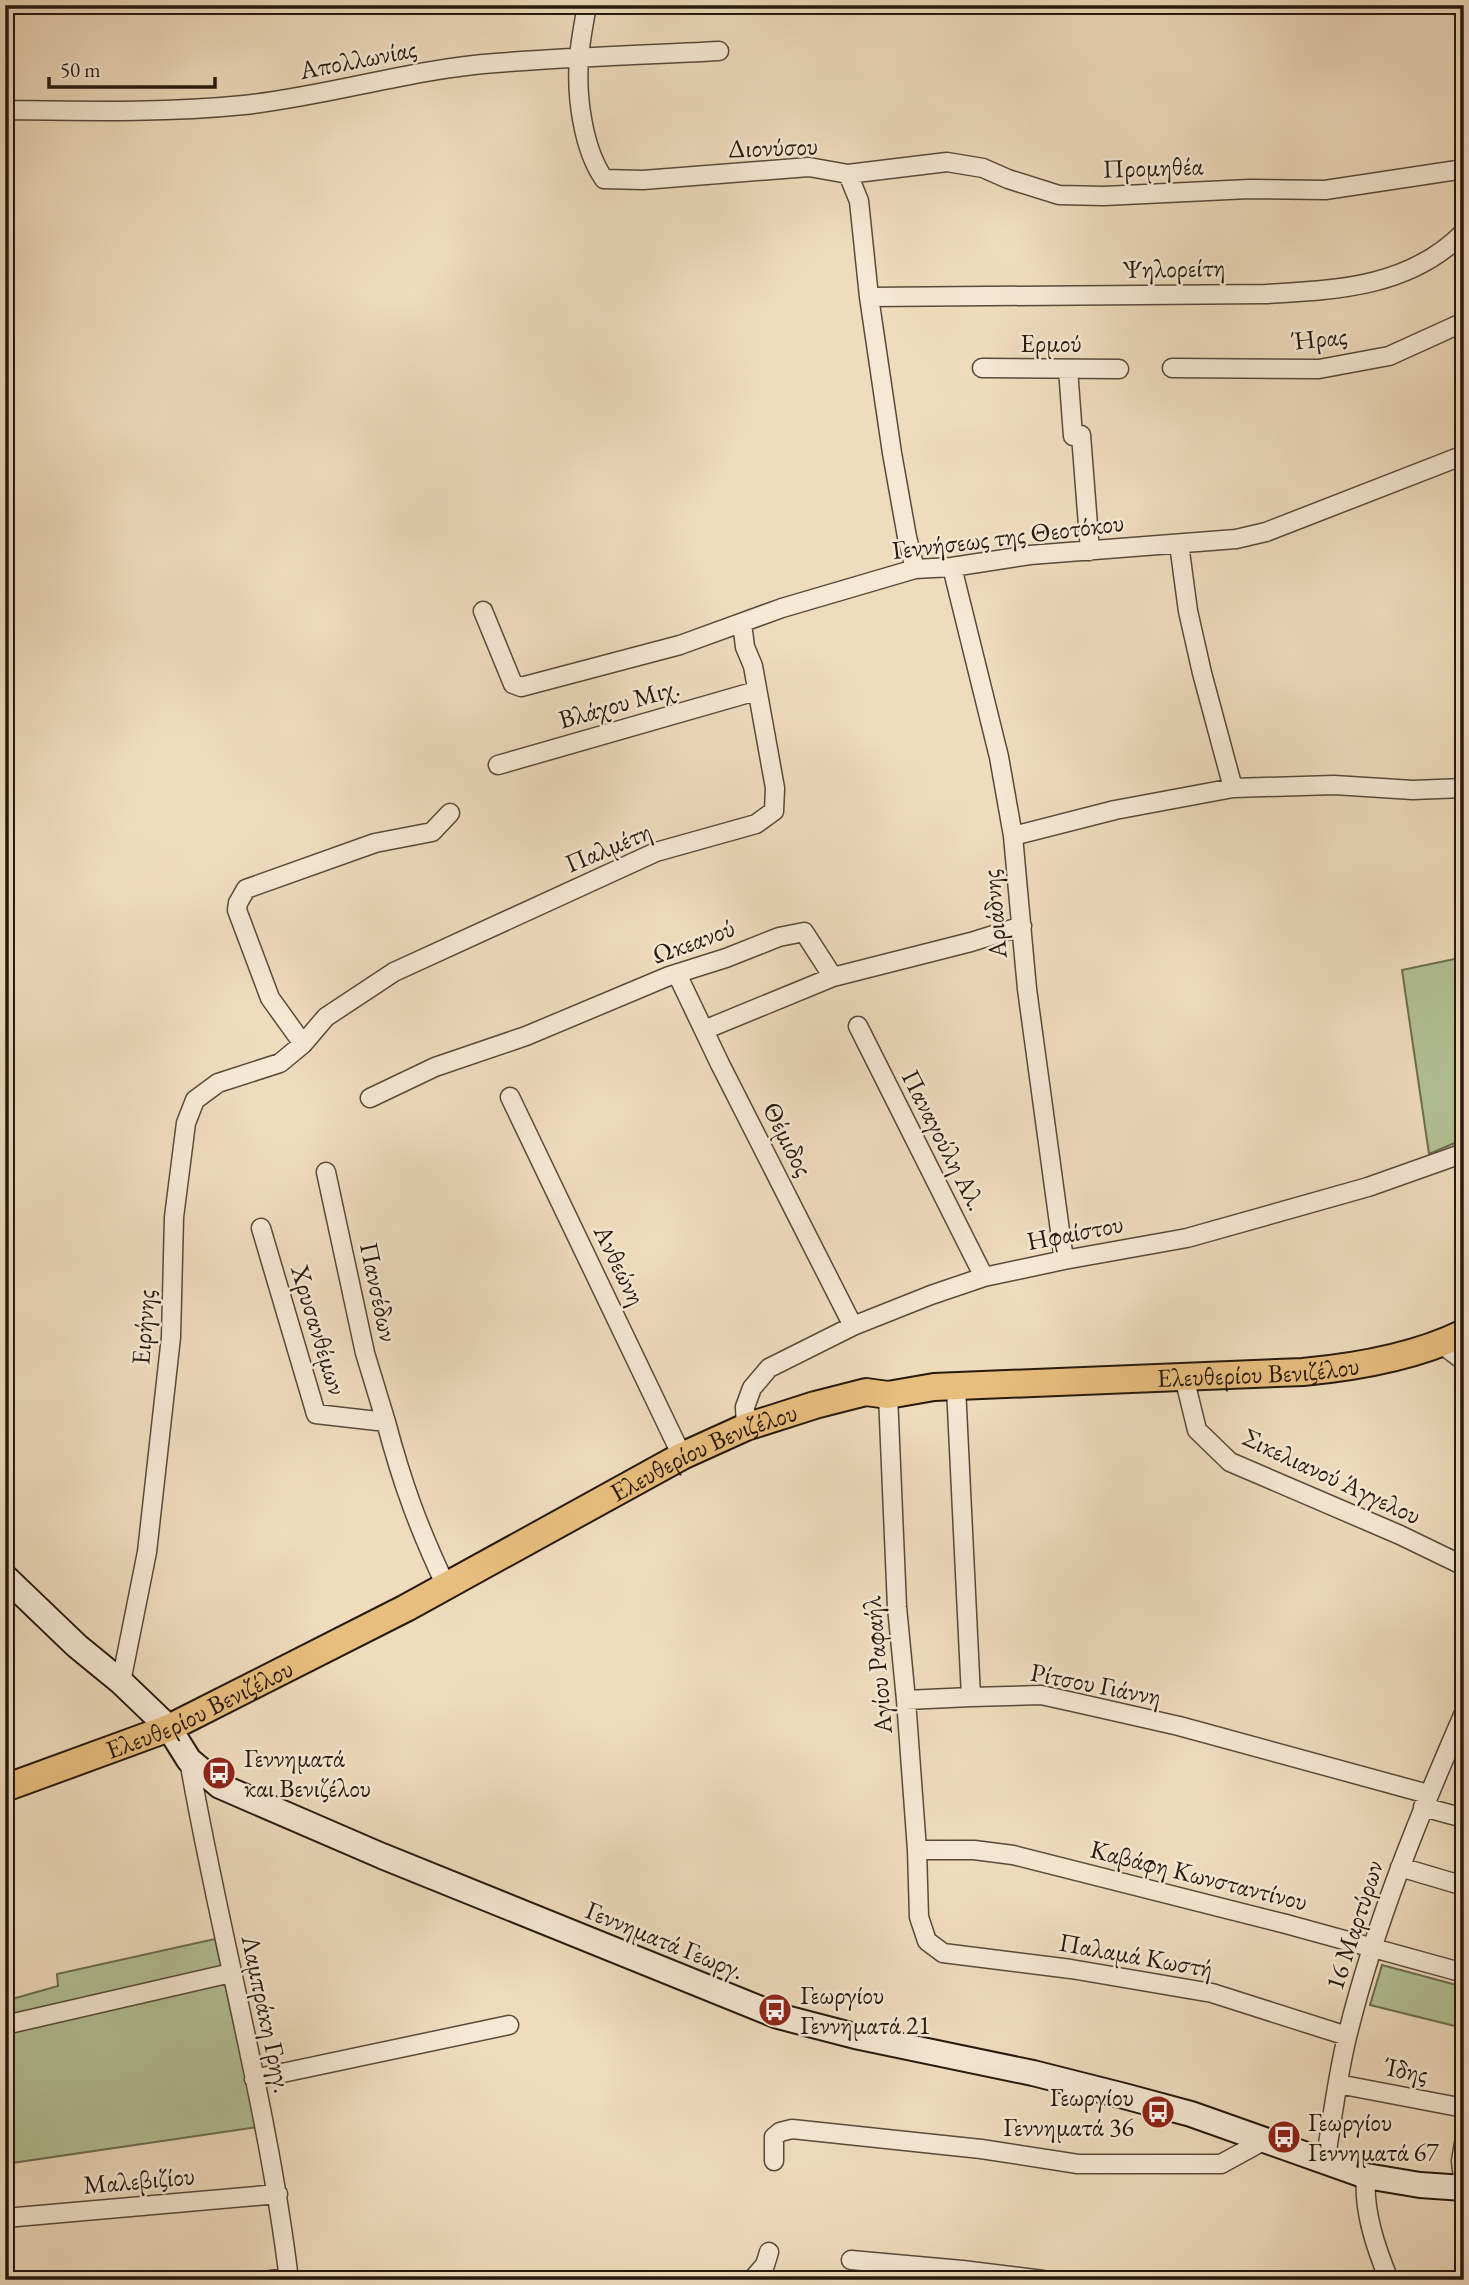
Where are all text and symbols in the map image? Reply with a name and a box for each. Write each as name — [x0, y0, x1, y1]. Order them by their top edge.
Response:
street label: Απολλωνίας — [296, 31, 419, 87]
scale bar — [49, 46, 215, 90]
text: 50 m — [60, 56, 101, 83]
street label: Διονύσου — [727, 128, 819, 166]
street label: Προμηθέα — [1102, 148, 1204, 186]
street label: Ψηλορείτη — [1122, 250, 1226, 286]
street label: Ήρας — [1289, 318, 1349, 358]
street label: Ερμού — [1020, 326, 1082, 360]
street label: Γεννήσεως της Θεοτόκου — [890, 505, 1126, 567]
street label: Βλάχου Μιχ. — [554, 670, 684, 736]
street label: Παλμέτη — [560, 814, 656, 880]
street label: Αριάδνης — [973, 868, 1015, 961]
street label: Ωκεανού — [647, 910, 739, 972]
street label: Παναγούλη Αλ. — [894, 1064, 994, 1216]
street label: Θέμιδος — [755, 1096, 821, 1182]
street label: Ηφαίστου — [1024, 1206, 1126, 1258]
street label: Ανθεώνη — [586, 1218, 654, 1311]
street label: Πανσέδων — [352, 1239, 406, 1345]
street label: Χρυσανθέμων — [283, 1260, 355, 1399]
street label: Ειρήνης — [123, 1288, 163, 1366]
street label: Ελευθερίου Βενιζέλου — [1156, 1348, 1362, 1395]
street label: Ελευθερίου Βενιζέλου — [604, 1395, 801, 1509]
street label: Σικελιανού Άγγελου — [1237, 1420, 1427, 1532]
street label: Αγίου Ραφαήλ — [854, 1594, 900, 1736]
street label: Ελευθερίου Βενιζέλου — [101, 1651, 299, 1767]
street label: Ρίτσου Γιάννη — [1028, 1655, 1164, 1713]
place label: Γεννηματά και Βενιζέλου — [244, 1741, 371, 1805]
bus stop icon: Γεννηματά και Βενιζέλου — [200, 1754, 238, 1792]
street label: Καβάφη Κωνσταντίνου — [1087, 1832, 1311, 1918]
street label: 16 Μαρτύρων — [1317, 1856, 1391, 1994]
street label: Γεννηματά Γεωργ. — [581, 1893, 749, 1987]
street label: Παλαμά Κωστή — [1056, 1925, 1216, 1985]
street label: Λαμπράκη Γρηγ. — [233, 1931, 300, 2096]
place label: Γεωργίου Γεννηματά 21 — [800, 1978, 931, 2042]
bus stop icon: Γεωργίου Γεννηματά 21 — [756, 1991, 794, 2029]
street label: Ίδης — [1381, 2049, 1431, 2091]
place label: Γεωργίου Γεννηματά 36 — [1003, 2080, 1134, 2144]
bus stop icon: Γεωργίου Γεννηματά 36 — [1139, 2093, 1177, 2131]
place label: Γεωργίου Γεννηματά 67 — [1308, 2105, 1439, 2169]
bus stop icon: Γεωργίου Γεννηματά 67 — [1265, 2118, 1303, 2156]
street label: Μαλεβιζίου — [82, 2158, 196, 2202]

